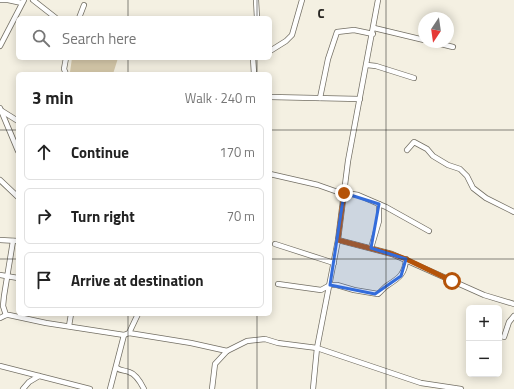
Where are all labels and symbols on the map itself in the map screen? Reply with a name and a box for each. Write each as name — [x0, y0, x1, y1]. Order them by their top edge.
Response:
text: C — [317, 3, 325, 23]
north arrow — [418, 12, 454, 48]
route end — [335, 184, 353, 202]
route start — [443, 272, 461, 290]

